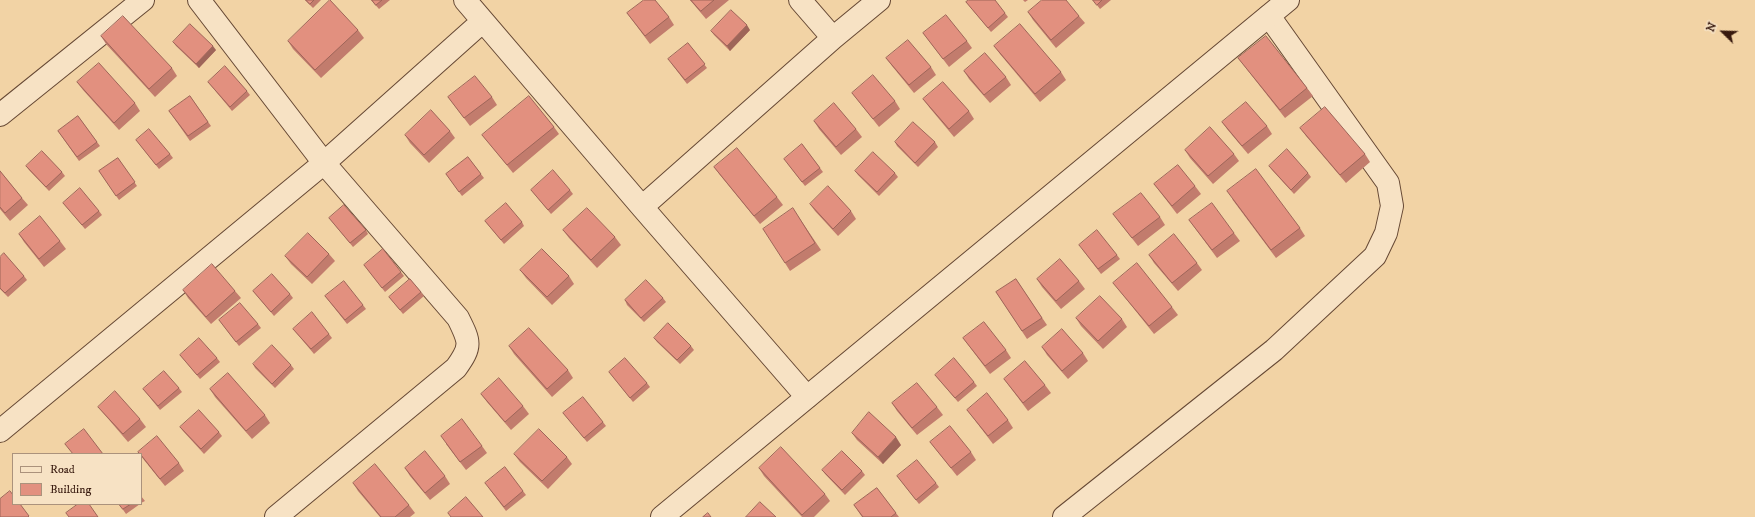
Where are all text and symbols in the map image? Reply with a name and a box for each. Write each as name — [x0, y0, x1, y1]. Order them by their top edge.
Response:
north arrow — [1703, 12, 1743, 52]
text: N — [1704, 20, 1720, 34]
legend — [12, 453, 142, 505]
text: Road — [50, 462, 75, 477]
text: Building — [50, 482, 91, 497]

